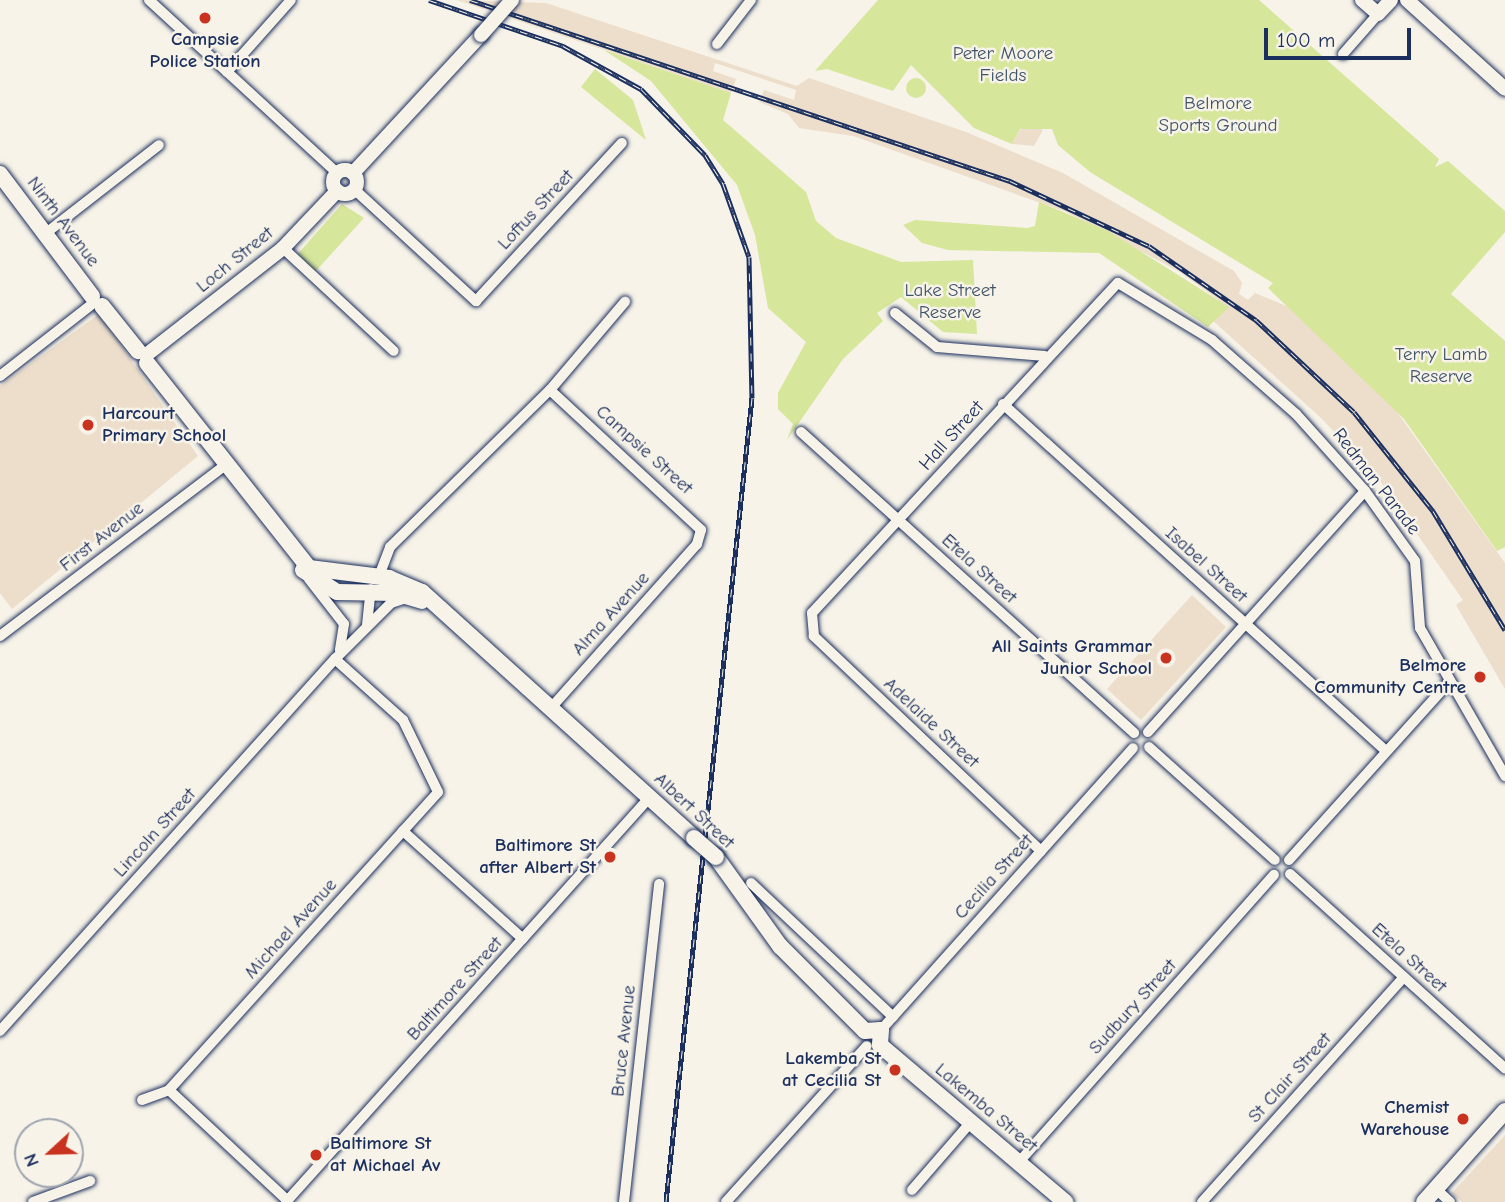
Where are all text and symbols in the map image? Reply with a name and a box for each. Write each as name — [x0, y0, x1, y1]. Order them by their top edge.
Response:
marker: Campsie Police Station — [197, 10, 213, 26]
scale bar — [1267, 14, 1414, 58]
text: 100 m — [1277, 28, 1335, 52]
place label: Campsie Police Station — [149, 29, 261, 73]
park label: Peter Moore Fields — [953, 43, 1053, 87]
park label: Belmore Sports Ground — [1158, 93, 1278, 137]
street label: Loftus Street — [493, 165, 579, 255]
street label: Ninth Avenue — [22, 172, 104, 272]
street label: Loch Street — [192, 222, 278, 298]
park label: Lake Street Reserve — [904, 280, 996, 324]
park label: Terry Lamb Reserve — [1395, 344, 1487, 388]
street label: Hall Street — [915, 396, 989, 476]
street label: Campsie Street — [591, 400, 697, 500]
place label: Harcourt Primary School — [102, 403, 226, 447]
marker: Harcourt Primary School — [80, 417, 96, 433]
street label: Redman Parade — [1327, 424, 1425, 540]
street label: First Avenue — [55, 497, 149, 577]
street label: Isabel Street — [1160, 522, 1252, 608]
street label: Etela Street — [937, 529, 1021, 609]
street label: Alma Avenue — [567, 567, 655, 661]
place label: All Saints Grammar Junior School — [992, 636, 1152, 680]
marker: All Saints Grammar Junior School — [1158, 650, 1174, 666]
place label: Belmore Community Centre — [1314, 655, 1466, 699]
marker: Belmore Community Centre — [1472, 669, 1488, 685]
street label: Adelaide Street — [878, 673, 984, 773]
street label: Albert Street — [649, 768, 739, 854]
street label: Lincoln Street — [109, 784, 201, 882]
street label: Cecilia Street — [950, 830, 1038, 924]
place label: Baltimore St after Albert St — [479, 835, 596, 879]
marker: Baltimore St after Albert St — [602, 849, 618, 865]
street label: Michael Avenue — [240, 874, 342, 984]
street label: Etela Street — [1367, 918, 1451, 998]
street label: Baltimore Street — [402, 932, 508, 1046]
street label: Sudbury Street — [1084, 955, 1182, 1059]
street label: Bruce Avenue — [607, 984, 641, 1098]
street label: St Clair Street — [1243, 1028, 1337, 1128]
place label: Lakemba St at Cecilia St — [782, 1048, 881, 1092]
street label: Lakemba Street — [930, 1058, 1042, 1158]
marker: Lakemba St at Cecilia St — [887, 1062, 903, 1078]
place label: Chemist Warehouse — [1361, 1097, 1449, 1141]
marker: Chemist Warehouse — [1455, 1111, 1471, 1127]
north arrow — [14, 1118, 84, 1188]
place label: Baltimore St at Michael Av — [330, 1133, 440, 1177]
marker: Baltimore St at Michael Av — [308, 1147, 324, 1163]
text: N — [19, 1150, 44, 1170]

